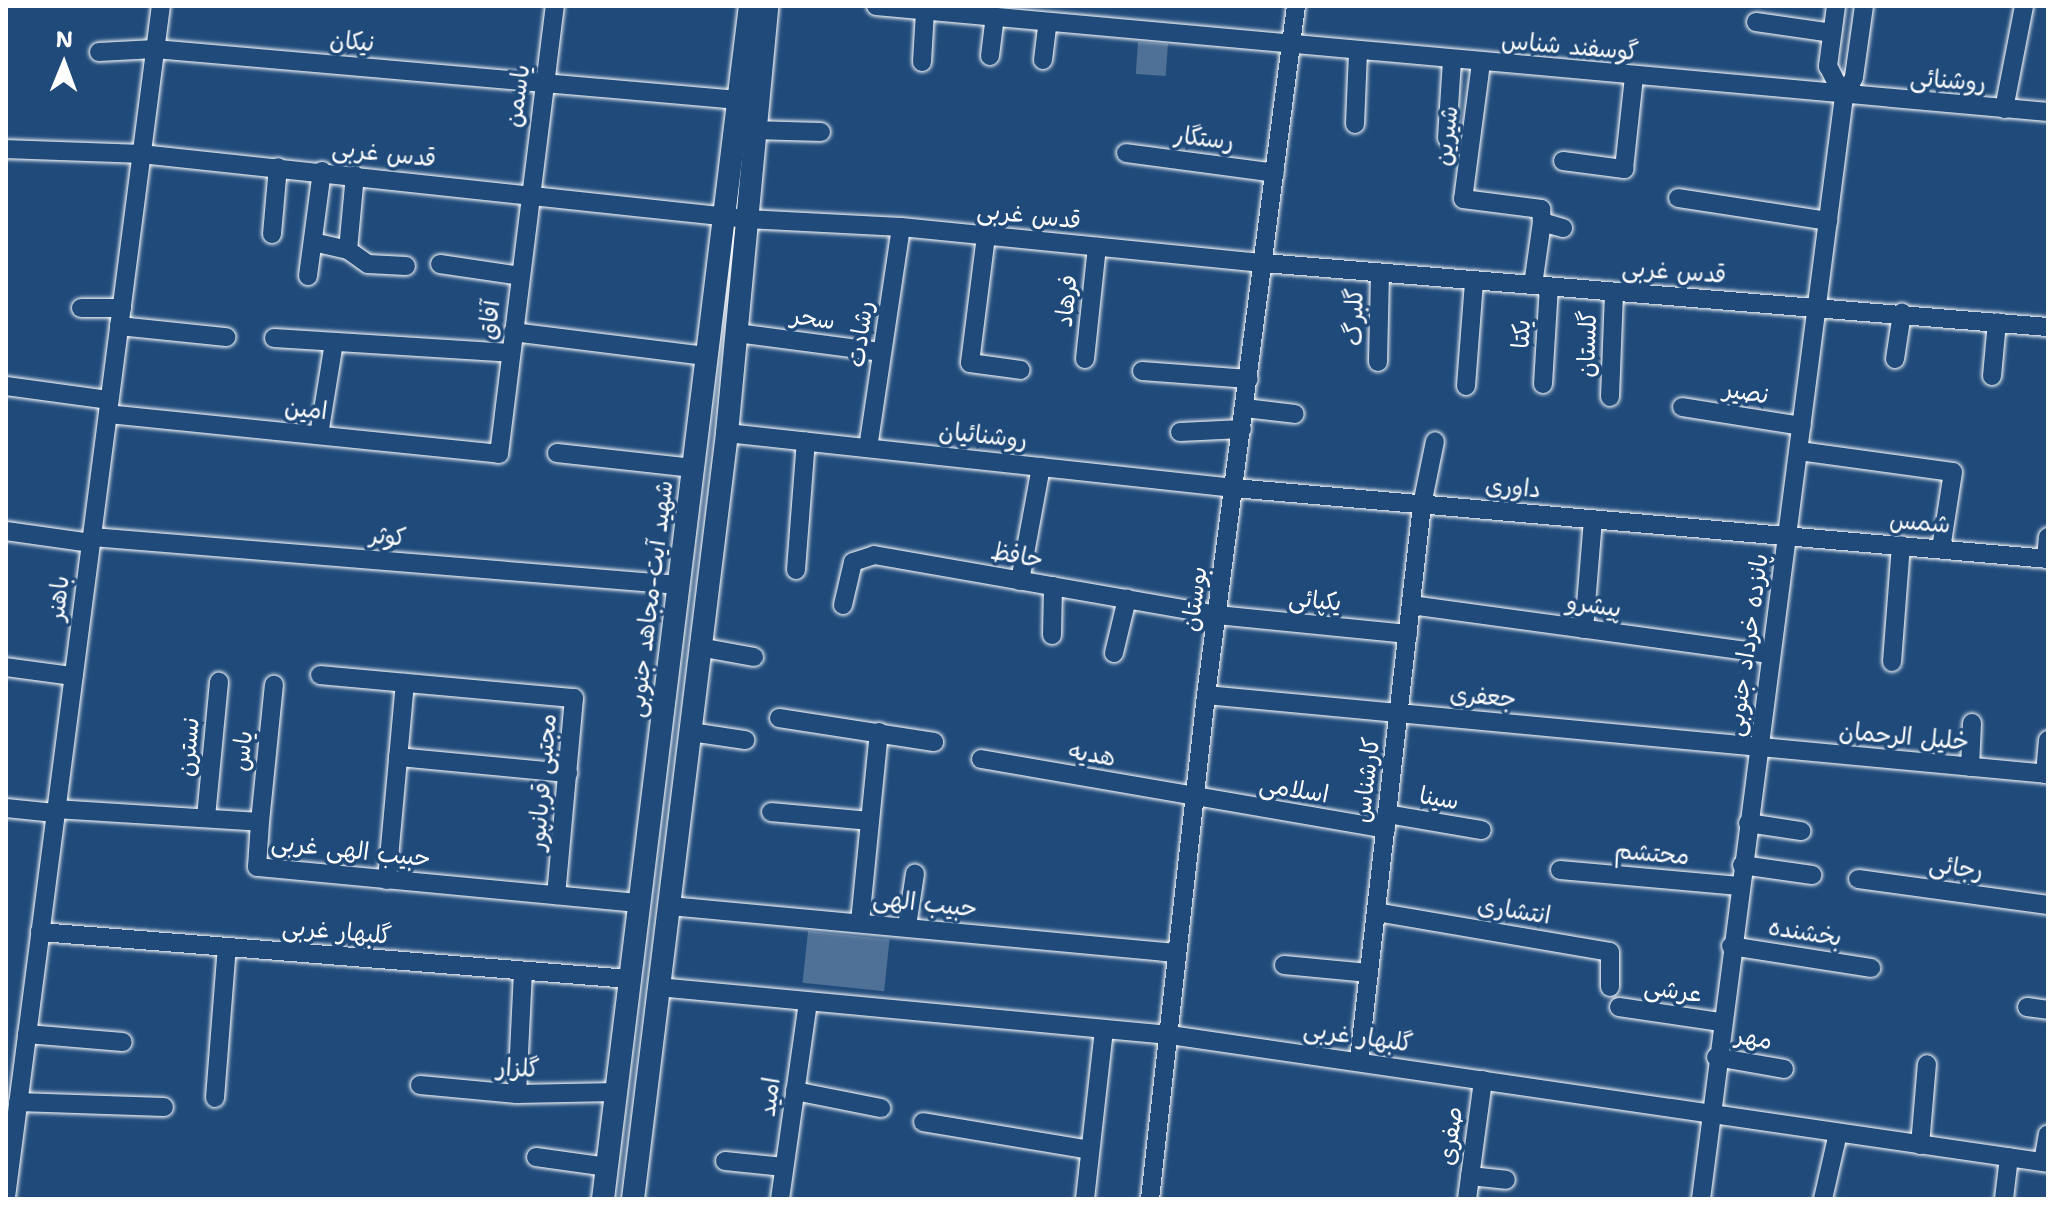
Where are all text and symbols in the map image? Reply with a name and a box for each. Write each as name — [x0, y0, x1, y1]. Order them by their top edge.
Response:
north arrow — [24, 24, 104, 104]
text: N — [55, 25, 73, 54]
street label: نیکان — [328, 26, 376, 58]
street label: گوسفند شناس — [1500, 27, 1640, 67]
street label: یاسمن — [499, 63, 537, 129]
street label: روشنائی — [1909, 64, 1987, 98]
street label: شیرین — [1429, 104, 1465, 168]
street label: رستگار — [1172, 121, 1236, 157]
street label: قدس غربی — [331, 134, 437, 174]
street label: قدس غربی — [976, 196, 1082, 236]
street label: قدس غربی — [1621, 254, 1727, 290]
street label: فرهاد — [1050, 273, 1084, 329]
street label: گلبرگ — [1340, 288, 1370, 346]
street label: آفاق — [473, 299, 507, 341]
street label: رشادت — [842, 299, 880, 369]
street label: سحر — [789, 302, 837, 336]
street label: گلستان — [1572, 310, 1604, 378]
street label: یکتا — [1507, 319, 1537, 349]
street label: نصیر — [1721, 375, 1771, 411]
street label: امین — [283, 393, 329, 427]
street label: روشنائیان — [937, 417, 1029, 455]
street label: داوری — [1484, 471, 1542, 505]
street label: شهید آیت-مجاهد جنوبی — [622, 479, 680, 719]
street label: شمس — [1888, 506, 1952, 540]
street label: کوثر — [369, 521, 407, 553]
street label: حافظ — [989, 537, 1045, 575]
street label: پانزده خرداد جنوبی — [1721, 552, 1775, 738]
street label: بوستان — [1176, 565, 1214, 633]
street label: باهنر — [42, 574, 76, 622]
street label: یکپائی — [1287, 584, 1343, 618]
street label: پیشرو — [1565, 588, 1623, 624]
street label: جعفری — [1449, 680, 1517, 714]
street label: مجتبی قربانپور — [523, 712, 563, 852]
street label: نسترن — [172, 716, 206, 778]
street label: خلیل الرحمان — [1838, 717, 1970, 757]
street label: یاس — [227, 729, 259, 773]
street label: کارشناس — [1347, 736, 1387, 824]
street label: هدیه — [1066, 737, 1118, 773]
street label: اسلامی — [1257, 770, 1331, 810]
street label: سینا — [1417, 781, 1461, 817]
street label: حبیب الهی غربی — [270, 828, 432, 874]
street label: محتشم — [1613, 836, 1691, 872]
street label: رجائی — [1927, 850, 1985, 886]
street label: حبیب الهی — [871, 884, 979, 924]
street label: انتشاری — [1475, 891, 1553, 931]
street label: گلبهار غربی — [281, 913, 393, 951]
street label: بخشنده — [1766, 913, 1844, 953]
street label: عرشی — [1642, 973, 1704, 1009]
street label: گلبهار غربی — [1302, 1015, 1414, 1059]
street label: مهر — [1733, 1022, 1775, 1056]
street label: گلزار — [496, 1054, 540, 1084]
street label: امید — [753, 1076, 787, 1118]
street label: صفری — [1433, 1105, 1469, 1167]

